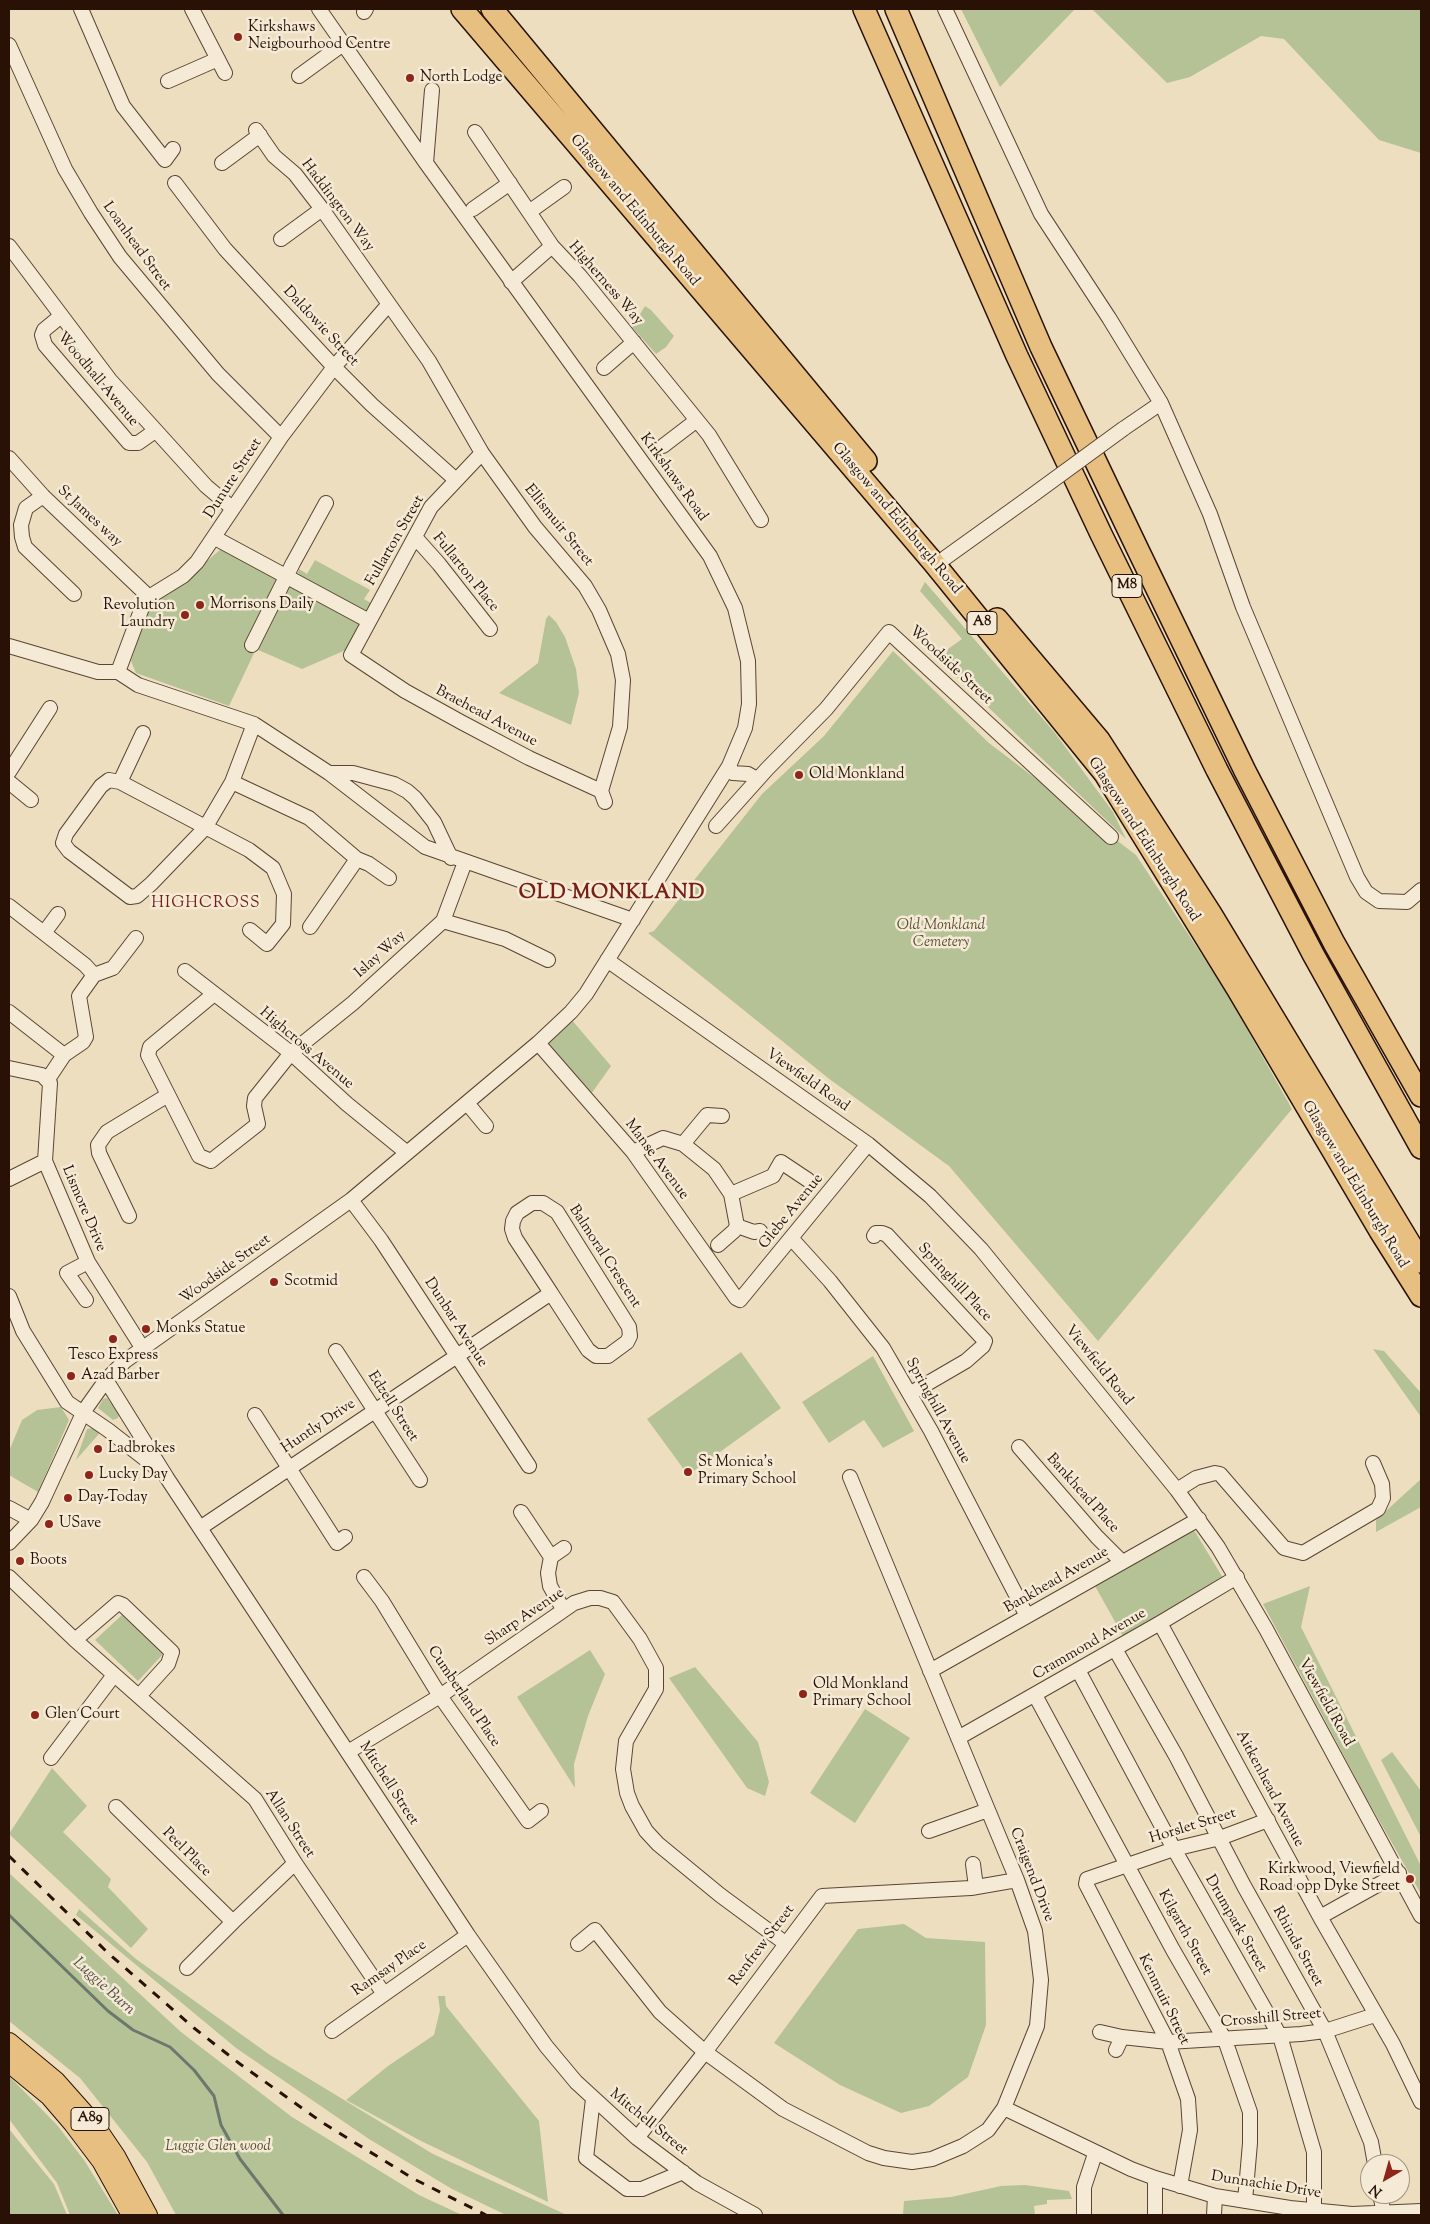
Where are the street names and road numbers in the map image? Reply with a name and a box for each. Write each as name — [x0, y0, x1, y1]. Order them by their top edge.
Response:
street label: Glasgow and Edinburgh Road — [565, 132, 703, 290]
street label: Haddington Way — [296, 156, 378, 256]
street label: Loanhead Street — [98, 199, 174, 295]
street label: Higherness Way — [564, 238, 646, 330]
street label: Daldowie Street — [278, 283, 362, 371]
street label: Woodhall Avenue — [52, 329, 142, 431]
street label: Kirkshaws Road — [635, 431, 711, 525]
street label: Dunure Street — [201, 435, 267, 523]
street label: Glasgow and Edinburgh Road — [827, 440, 965, 598]
street label: Ellismuir Street — [519, 481, 597, 571]
street label: St James way — [53, 482, 125, 552]
street label: Fullarton Street — [363, 493, 429, 589]
street label: Fullarton Place — [428, 530, 502, 616]
road number: M8 — [1112, 574, 1142, 598]
road number: A8 — [967, 612, 997, 634]
street label: Woodside Street — [905, 623, 995, 709]
street label: Braehead Avenue — [432, 683, 540, 751]
street label: Glasgow and Edinburgh Road — [1083, 755, 1203, 925]
street label: Islay Way — [352, 927, 410, 983]
street label: Highcross Avenue — [255, 1004, 357, 1094]
street label: Viewfield Road — [762, 1046, 852, 1116]
street label: Glasgow and Edinburgh Road — [1297, 1098, 1411, 1272]
street label: Manse Avenue — [620, 1116, 692, 1204]
street label: Lismore Drive — [57, 1163, 109, 1255]
street label: Glebe Avenue — [756, 1171, 828, 1253]
street label: Balmoral Crescent — [564, 1202, 644, 1312]
street label: Woodside Street — [177, 1231, 275, 1309]
street label: Springhill Place — [913, 1240, 995, 1326]
street label: Dunbar Avenue — [419, 1275, 491, 1371]
street label: Viewfield Road — [1060, 1322, 1136, 1410]
street label: Springhill Avenue — [901, 1355, 973, 1467]
street label: Edzell Street — [363, 1368, 421, 1446]
street label: Huntly Drive — [279, 1396, 359, 1458]
street label: Bankhead Place — [1042, 1451, 1122, 1537]
street label: Bankhead Avenue — [1002, 1544, 1112, 1618]
street label: Sharp Avenue — [482, 1585, 568, 1651]
street label: Crammond Avenue — [1030, 1605, 1150, 1685]
street label: Cumberland Place — [423, 1643, 503, 1751]
street label: Viewfield Road — [1293, 1656, 1357, 1750]
street label: Aitkenhead Avenue — [1231, 1728, 1307, 1850]
street label: Mitchell Street — [354, 1739, 422, 1829]
street label: Allan Street — [260, 1786, 318, 1862]
street label: Horslet Street — [1148, 1805, 1238, 1849]
street label: Peel Place — [158, 1825, 214, 1881]
street label: Craigend Drive — [1005, 1825, 1057, 1925]
street label: Drumpark Street — [1200, 1872, 1270, 1976]
street label: Kilgarth Street — [1153, 1887, 1215, 1979]
street label: Renfrew Street — [727, 1902, 799, 1990]
street label: Rhinds Street — [1268, 1904, 1326, 1990]
street label: Ramsay Place — [349, 1937, 431, 2001]
street label: Kenmuir Street — [1133, 1952, 1193, 2048]
street label: Crosshill Street — [1220, 2006, 1322, 2032]
street label: Mitchell Street — [605, 2086, 691, 2160]
road number: A89 — [71, 2108, 109, 2130]
street label: Dunnachie Drive — [1210, 2168, 1322, 2204]

